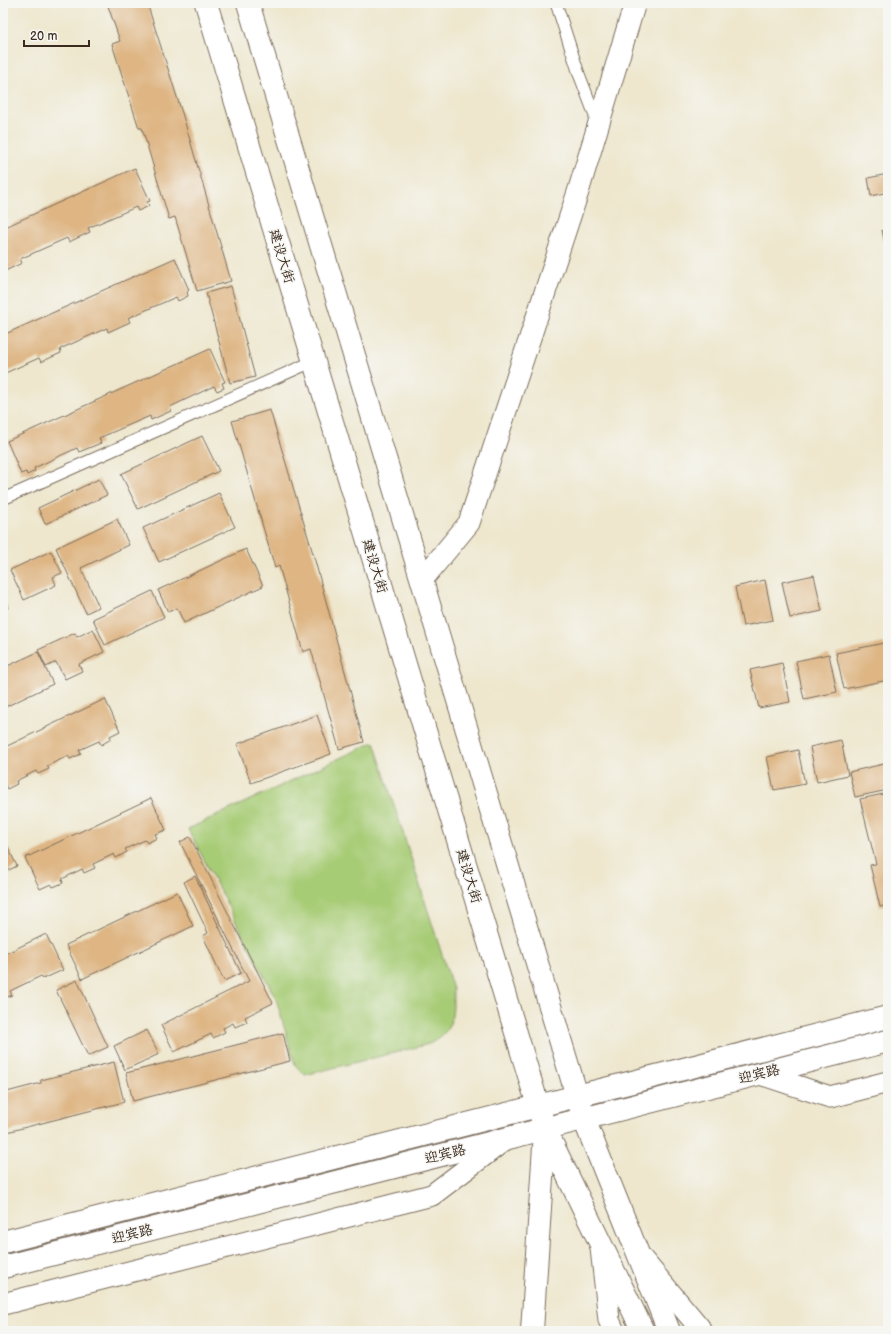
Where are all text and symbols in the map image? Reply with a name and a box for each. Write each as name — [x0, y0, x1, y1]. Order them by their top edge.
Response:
scale bar — [24, 22, 89, 48]
text: 20 m — [30, 29, 57, 44]
street label: 建设大街 — [266, 227, 298, 285]
street label: 建设大街 — [359, 537, 391, 595]
street label: 建设大街 — [453, 847, 485, 905]
street label: 迎宾路 — [737, 1061, 781, 1087]
street label: 迎宾路 — [423, 1141, 467, 1167]
street label: 迎宾路 — [110, 1221, 154, 1247]

